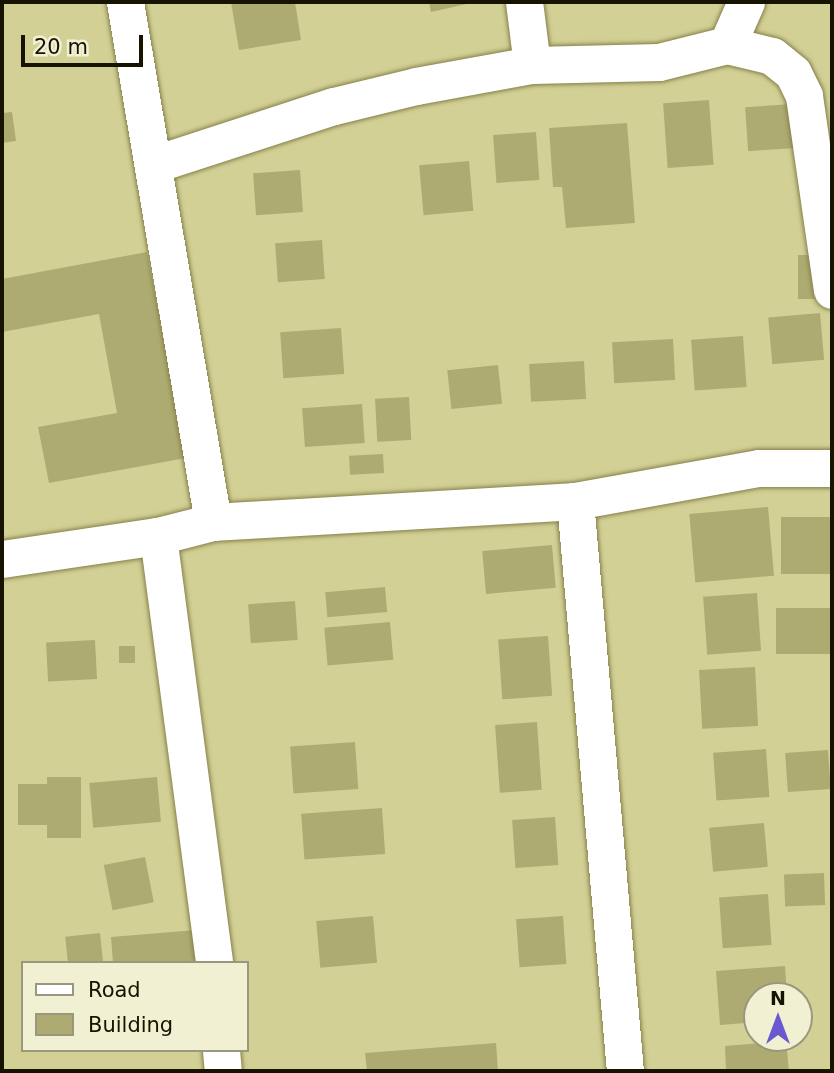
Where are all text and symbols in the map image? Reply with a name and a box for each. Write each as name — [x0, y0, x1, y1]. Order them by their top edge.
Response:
scale bar — [24, 21, 147, 65]
text: 20 m — [34, 35, 88, 59]
legend — [21, 961, 248, 1052]
text: Road — [88, 978, 141, 1002]
north arrow — [743, 982, 813, 1052]
text: N — [770, 987, 786, 1009]
text: Building — [88, 1013, 173, 1037]

